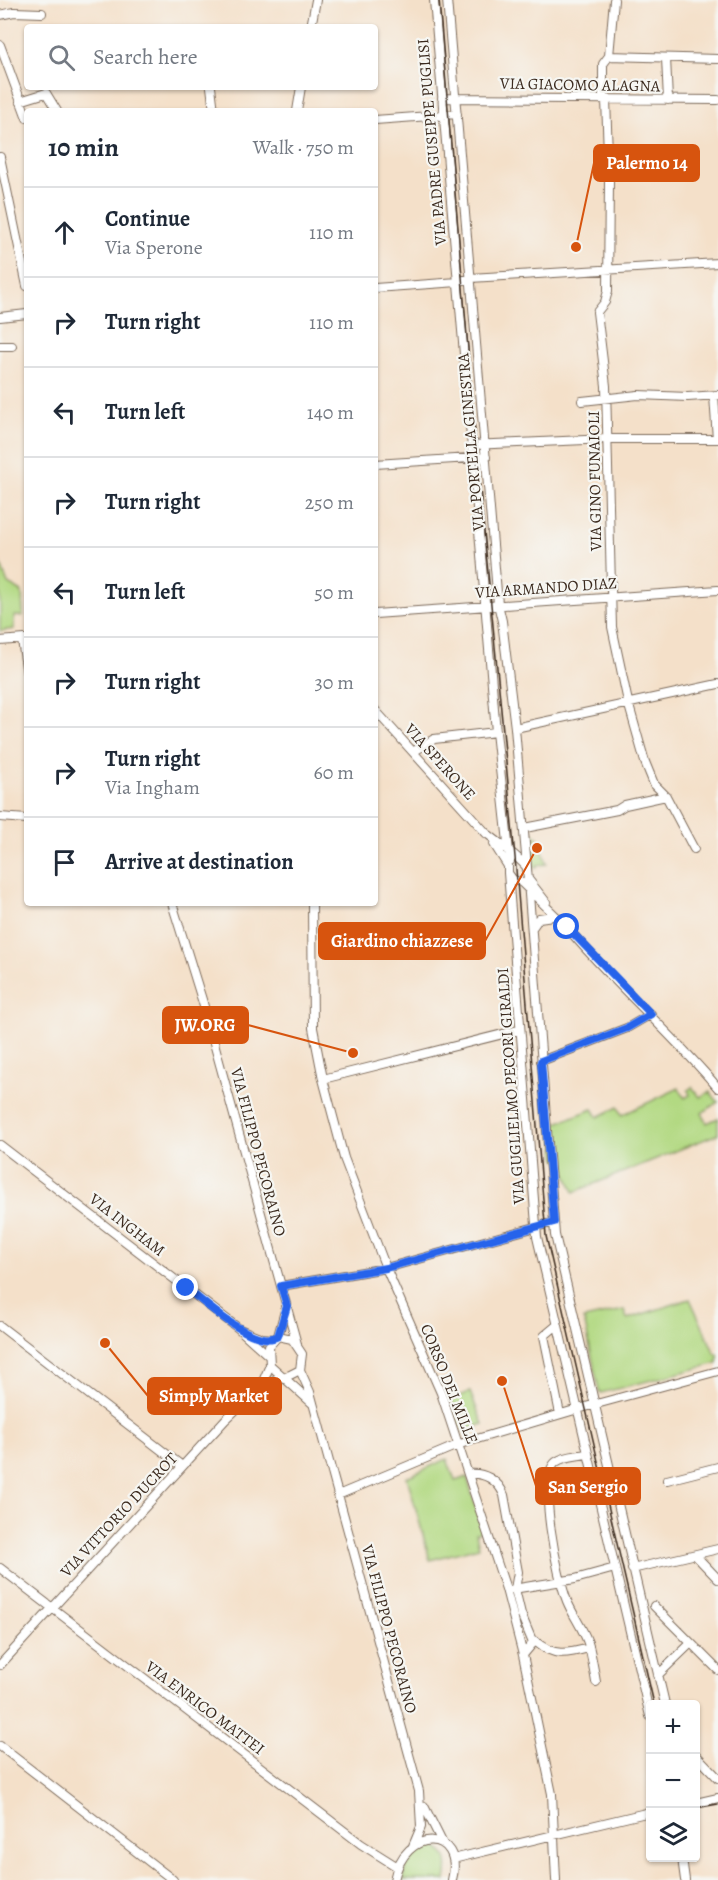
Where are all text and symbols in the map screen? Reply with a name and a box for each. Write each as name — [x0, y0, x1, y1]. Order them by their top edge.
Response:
search box — [24, 24, 378, 90]
street label: VIA PADRE GUSEPPE PUGLISI — [412, 38, 452, 247]
icon: search — [45, 41, 78, 74]
text: Search here — [93, 42, 198, 72]
street label: VIA GIACOMO ALAGNA — [499, 73, 661, 97]
text: 10 min — [48, 130, 119, 165]
text: Walk · 750 m — [253, 134, 354, 161]
callout: Palermo 14 — [594, 145, 699, 181]
text: Palermo 14 — [606, 151, 688, 175]
text: Continue — [105, 204, 190, 234]
icon: ahead — [48, 216, 81, 249]
text: 110 m — [309, 219, 354, 246]
text: Via Sperone — [105, 234, 203, 261]
icon: right — [48, 306, 81, 339]
text: Turn right — [105, 307, 201, 337]
text: 110 m — [309, 309, 354, 336]
street label: VIA PORTELLA GINESTRA — [452, 352, 490, 533]
icon: left — [48, 396, 81, 429]
text: Turn left — [105, 397, 185, 427]
text: 140 m — [307, 399, 354, 426]
street label: VIA GINO FUNAIOLI — [583, 411, 607, 552]
icon: right — [48, 486, 81, 519]
text: Turn right — [105, 487, 201, 517]
text: 250 m — [305, 489, 354, 516]
street label: VIA ARMANDO DIAZ — [473, 572, 618, 604]
icon: left — [48, 576, 81, 609]
text: Turn left — [105, 577, 185, 607]
text: 50 m — [314, 579, 354, 606]
icon: right — [48, 666, 81, 699]
text: Turn right — [105, 667, 201, 697]
text: 30 m — [314, 669, 354, 696]
street label: VIA SPERONE — [399, 718, 480, 805]
text: Turn right — [105, 744, 201, 774]
icon: right — [48, 756, 81, 789]
text: 60 m — [314, 759, 354, 786]
text: Via Ingham — [105, 774, 200, 801]
icon: arrive — [48, 846, 81, 879]
text: Arrive at destination — [105, 847, 294, 877]
route start — [553, 913, 579, 939]
callout: Giardino chiazzese — [319, 923, 485, 959]
text: Giardino chiazzese — [331, 929, 473, 953]
street label: VIA GUGLIELMO PECORI GIRALDI — [492, 967, 530, 1206]
callout: JW.ORG — [163, 1007, 248, 1043]
text: JW.ORG — [174, 1013, 236, 1037]
street label: VIA FILIPPO PECORAINO — [225, 1064, 291, 1239]
street label: VIA INGHAM — [84, 1188, 169, 1262]
route end — [172, 1274, 198, 1300]
street label: CORSO DEI MILLE — [415, 1321, 483, 1447]
callout: Simply Market — [148, 1378, 281, 1414]
text: Simply Market — [159, 1384, 269, 1408]
street label: VIA VITTORIO DUCROT — [55, 1448, 183, 1583]
callout: San Sergio — [536, 1468, 640, 1504]
text: San Sergio — [548, 1475, 628, 1499]
street label: VIA FILIPPO PECORAINO — [356, 1541, 422, 1716]
street label: VIA ENRICO MATTEI — [140, 1655, 269, 1760]
map controls — [646, 1700, 700, 1862]
button: + — [646, 1700, 700, 1754]
button: − — [646, 1754, 700, 1808]
button: layers — [646, 1808, 700, 1862]

